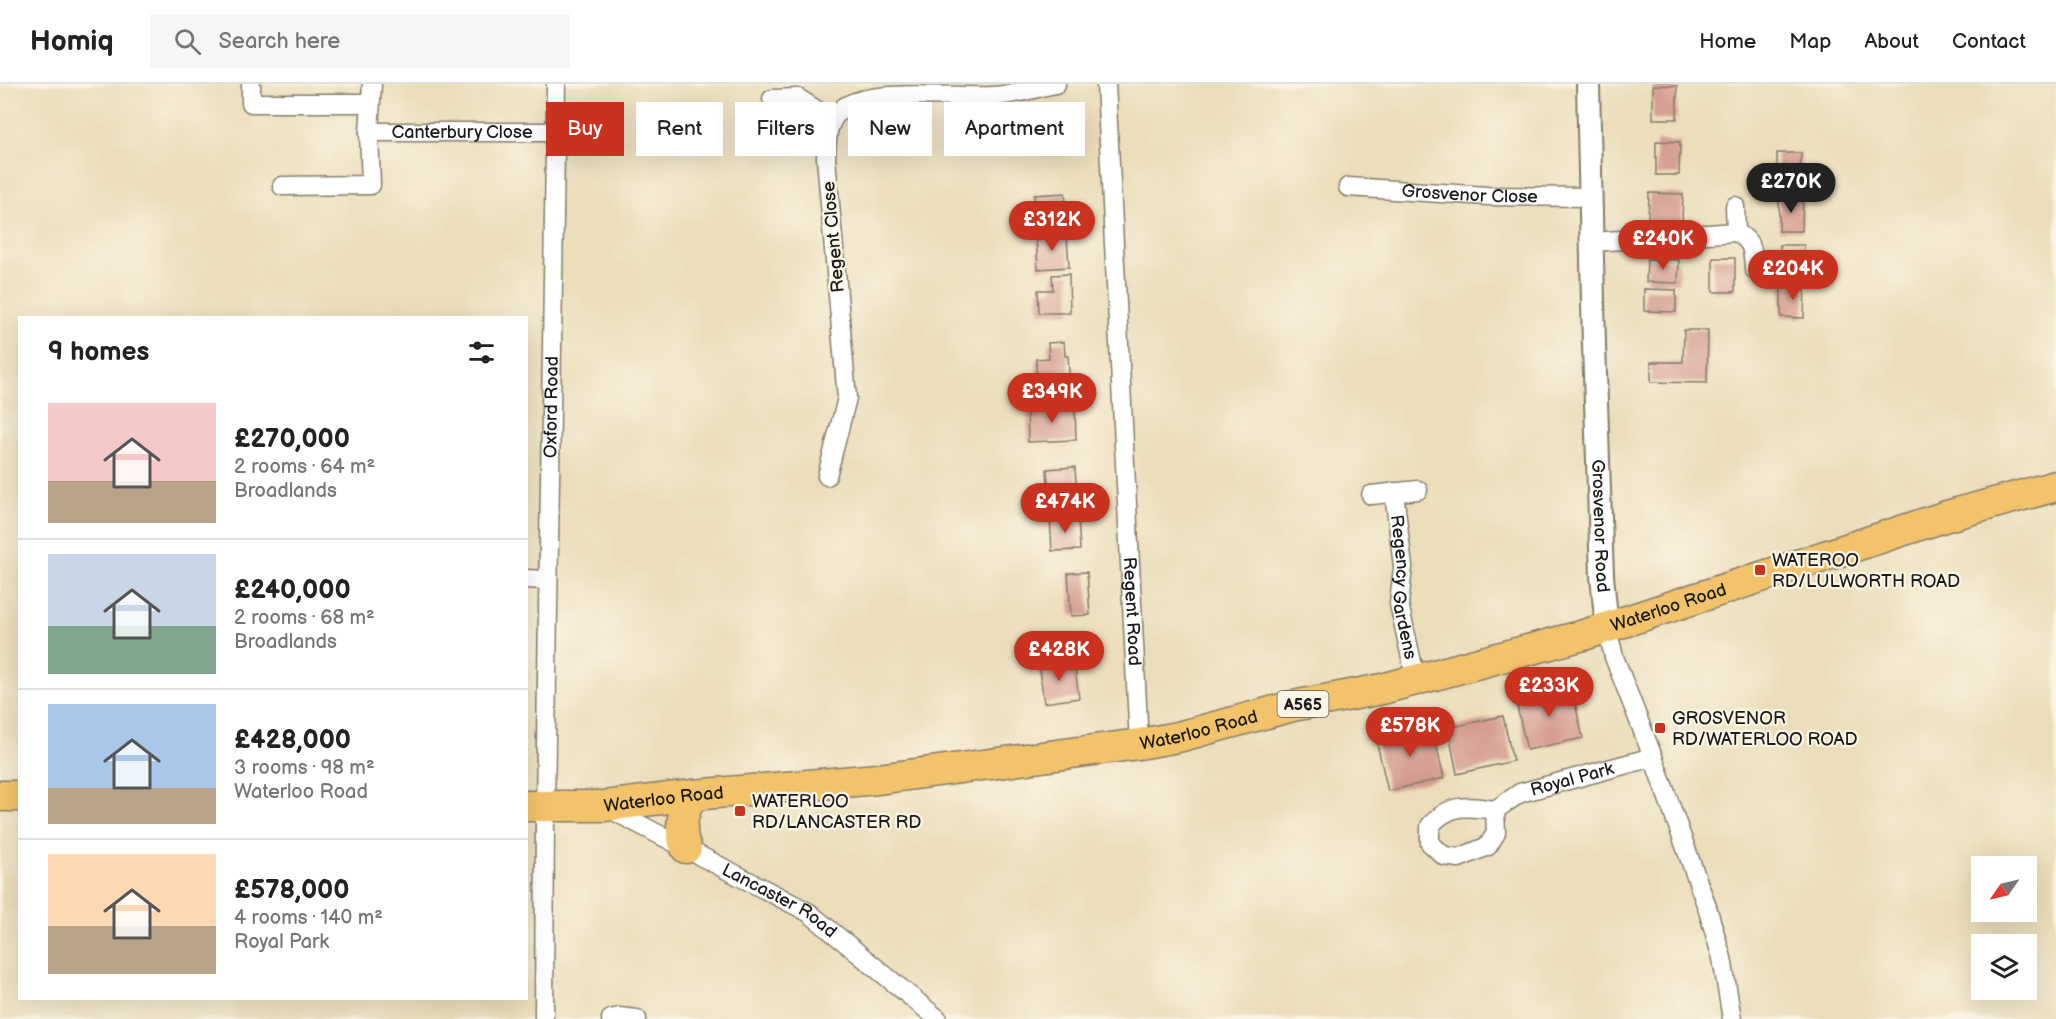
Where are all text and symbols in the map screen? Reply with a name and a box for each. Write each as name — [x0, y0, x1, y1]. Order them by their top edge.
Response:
search box — [150, 14, 570, 68]
text: Homiq — [30, 25, 114, 58]
icon: search — [171, 25, 204, 58]
text: Search here — [219, 28, 340, 55]
text: Home — [1699, 29, 1756, 54]
text: Map — [1789, 29, 1831, 54]
text: About — [1864, 29, 1919, 54]
text: Contact — [1952, 29, 2026, 54]
chip: Buy — [546, 102, 624, 156]
chip: Rent — [636, 102, 723, 156]
chip: Filters — [735, 102, 836, 156]
chip: New — [848, 102, 932, 156]
chip: Apartment — [944, 102, 1085, 156]
street label: Canterbury Close — [391, 122, 533, 143]
pin: £270K — [1749, 163, 1833, 214]
text: £270K — [1761, 170, 1822, 194]
street label: Regent Close — [818, 180, 849, 293]
street label: Grosvenor Close — [1401, 181, 1538, 207]
pin: £312K — [1010, 201, 1094, 252]
text: £312K — [1023, 208, 1081, 232]
pin: £240K — [1621, 220, 1705, 271]
text: £240K — [1632, 227, 1694, 251]
pin: £204K — [1751, 250, 1835, 301]
text: £204K — [1762, 257, 1824, 281]
icon: filters — [465, 336, 498, 369]
text: 9 homes — [48, 337, 149, 368]
street label: Oxford Road — [540, 356, 563, 458]
pin: £349K — [1010, 373, 1094, 424]
text: £349K — [1021, 380, 1083, 404]
text: £270,000 — [234, 424, 350, 455]
icon: home — [96, 427, 168, 499]
text: 2 rooms · 64 m² — [234, 455, 375, 479]
street label: Grosvenor Road — [1587, 459, 1614, 593]
text: Broadlands — [234, 479, 337, 503]
pin: £474K — [1023, 483, 1107, 534]
text: £474K — [1035, 490, 1095, 514]
street label: Regency Gardens — [1386, 514, 1421, 661]
place label: WATEROO RD/LULWORTH ROAD — [1772, 550, 1960, 592]
street label: Regent Road — [1119, 557, 1145, 666]
marker: WATEROO RD/LULWORTH ROAD — [1753, 563, 1767, 577]
text: £240,000 — [234, 575, 351, 606]
icon: home — [96, 578, 168, 650]
street label: Waterloo Road — [1608, 579, 1729, 637]
text: 2 rooms · 68 m² — [234, 606, 375, 630]
text: Broadlands — [234, 630, 337, 654]
pin: £428K — [1017, 631, 1101, 682]
text: £428K — [1028, 638, 1090, 662]
pin: £233K — [1507, 667, 1591, 718]
text: £233K — [1519, 674, 1579, 698]
road number: A565 — [1278, 691, 1328, 717]
street label: Waterloo Road — [1138, 706, 1260, 755]
pin: £578K — [1368, 707, 1452, 758]
place label: GROSVENOR RD/WATERLOO ROAD — [1672, 708, 1858, 750]
text: £578K — [1380, 714, 1440, 738]
marker: GROSVENOR RD/WATERLOO ROAD — [1653, 721, 1667, 735]
text: £428,000 — [234, 725, 351, 756]
icon: home — [96, 728, 168, 800]
text: 3 rooms · 98 m² — [234, 756, 375, 780]
street label: Royal Park — [1528, 758, 1616, 801]
text: Waterloo Road — [234, 780, 368, 804]
street label: Waterloo Road — [602, 782, 724, 817]
place label: WATERLOO RD/LANCASTER RD — [752, 791, 921, 833]
marker: WATERLOO RD/LANCASTER RD — [733, 804, 747, 818]
north arrow — [1971, 856, 2037, 922]
map controls — [1971, 856, 2037, 1000]
street label: Lancaster Road — [718, 859, 841, 942]
text: £578,000 — [234, 875, 350, 906]
icon: home — [96, 878, 168, 950]
text: 4 rooms · 140 m² — [234, 906, 383, 930]
text: Royal Park — [234, 930, 329, 954]
button: layers — [1971, 934, 2037, 1000]

